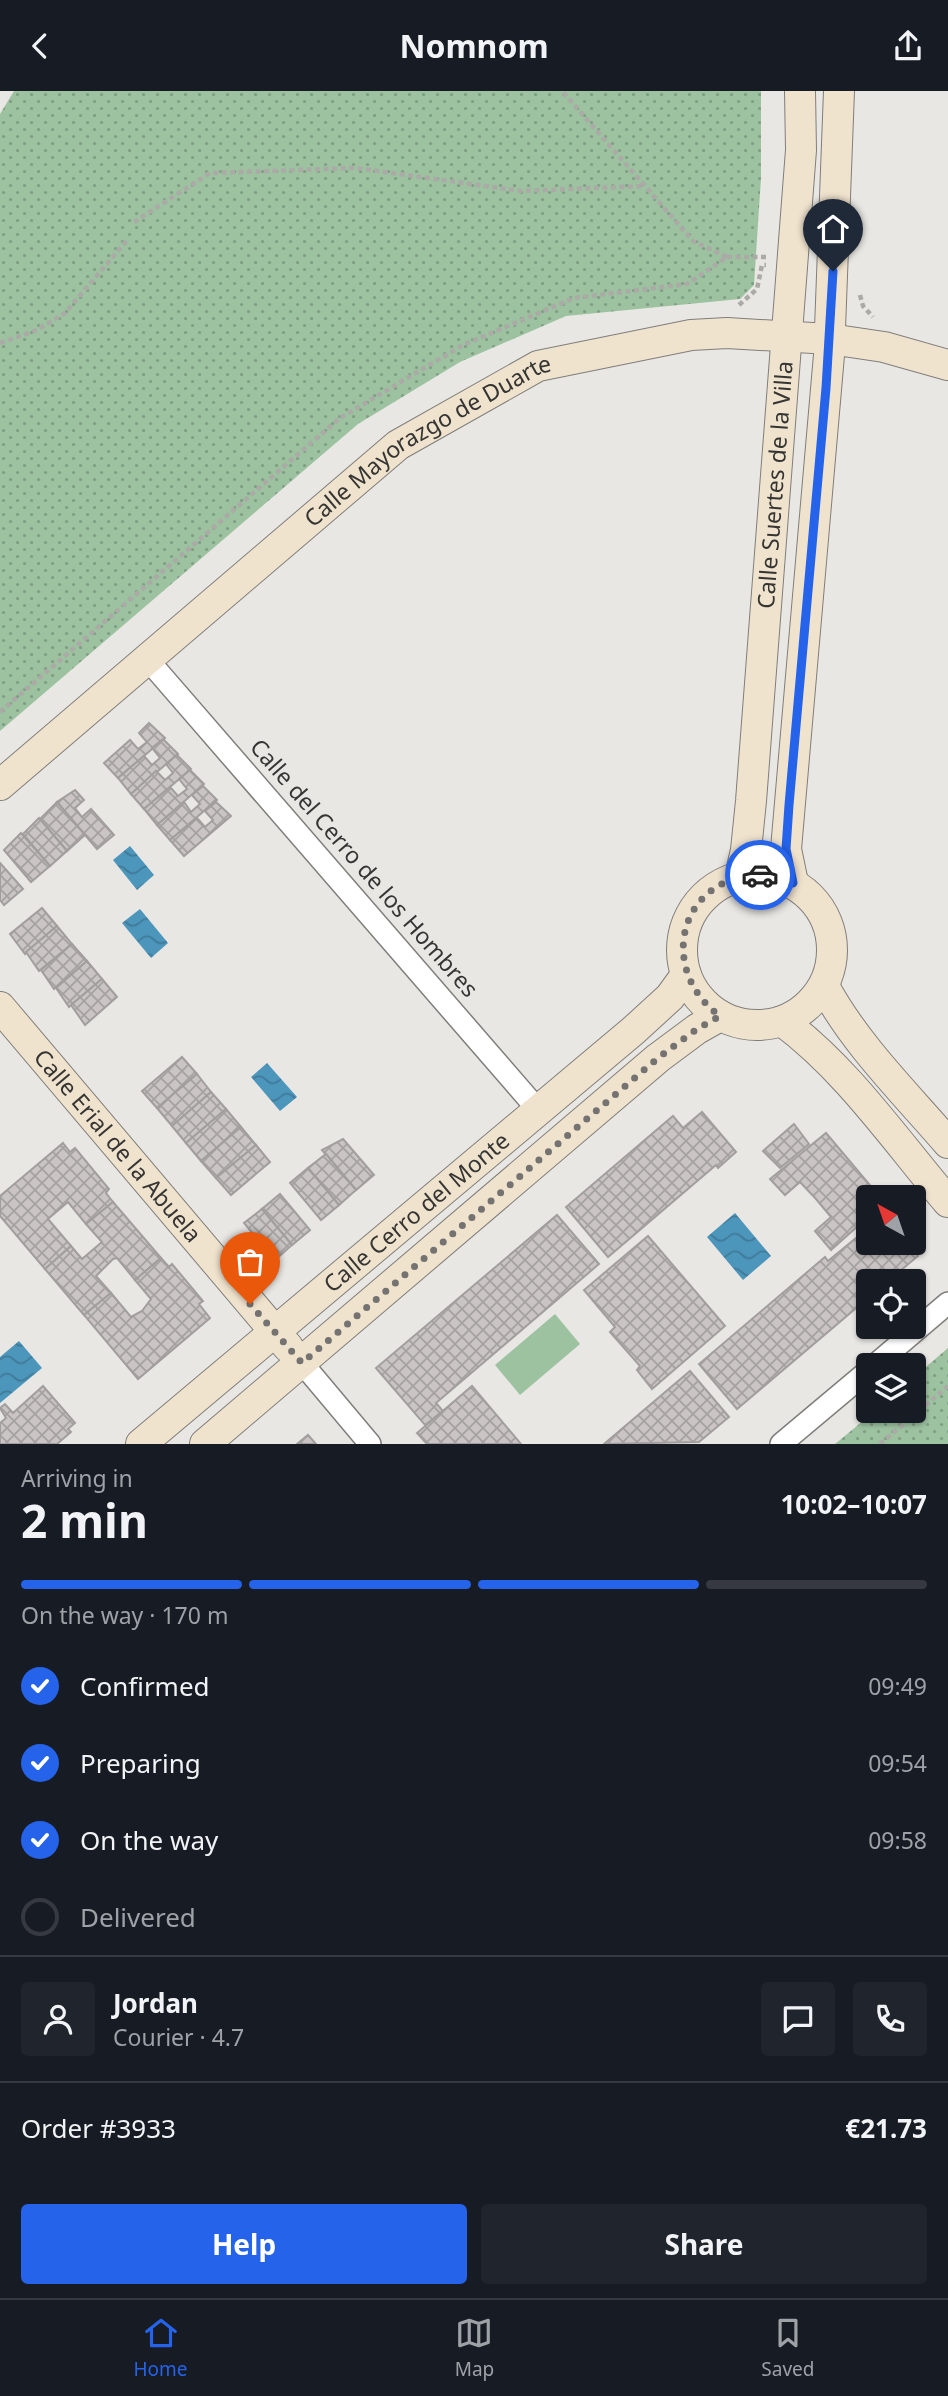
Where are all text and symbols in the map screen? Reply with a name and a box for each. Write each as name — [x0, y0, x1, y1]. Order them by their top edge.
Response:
text: Nomnom — [399, 24, 549, 67]
icon: back — [21, 27, 59, 65]
icon: share — [889, 27, 927, 65]
pin — [803, 199, 863, 271]
icon: home — [814, 210, 852, 248]
street label: Calle Mayorazgo de Duarte — [297, 347, 554, 533]
street label: Calle Suertes de la Villa — [749, 360, 800, 610]
street label: Calle del Cerro de los Hombres — [244, 731, 486, 1003]
courier — [725, 840, 795, 910]
icon: car — [741, 856, 779, 894]
street label: Calle Erial de la Abuela — [27, 1042, 210, 1249]
street label: Calle Cerro del Monte — [316, 1124, 516, 1299]
north arrow — [856, 1185, 926, 1255]
map controls — [856, 1185, 926, 1423]
pin — [220, 1232, 280, 1304]
icon: bag — [231, 1243, 269, 1281]
button: locate — [856, 1269, 926, 1339]
button: layers — [856, 1353, 926, 1423]
text: Arriving in — [21, 1462, 133, 1494]
text: 10:02–10:07 — [780, 1486, 927, 1522]
text: 2 min — [21, 1489, 148, 1551]
text: On the way · 170 m — [21, 1599, 228, 1631]
icon: check — [21, 1667, 59, 1705]
text: Confirmed — [80, 1668, 210, 1704]
text: 09:49 — [868, 1670, 927, 1702]
icon: check — [21, 1744, 59, 1782]
text: Preparing — [80, 1745, 201, 1781]
text: 09:54 — [868, 1747, 927, 1779]
icon: check — [21, 1821, 59, 1859]
text: On the way — [80, 1822, 218, 1858]
text: 09:58 — [868, 1824, 927, 1856]
text: Delivered — [80, 1899, 196, 1935]
button: person — [21, 1982, 95, 2056]
button: chat — [761, 1982, 835, 2056]
button: phone — [853, 1982, 927, 2056]
text: Jordan — [113, 1985, 198, 2021]
text: Courier · 4.7 — [113, 2021, 244, 2053]
text: Order #3933 — [21, 2110, 176, 2146]
text: €21.73 — [845, 2110, 927, 2146]
button: Help — [21, 2204, 467, 2284]
button: Share — [481, 2204, 927, 2284]
tab: Home — [134, 2314, 188, 2382]
tab: Map — [455, 2314, 494, 2382]
tab: Saved — [761, 2314, 814, 2382]

